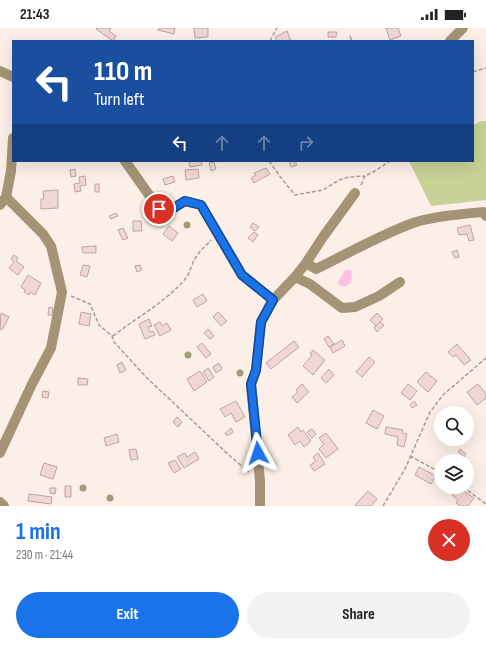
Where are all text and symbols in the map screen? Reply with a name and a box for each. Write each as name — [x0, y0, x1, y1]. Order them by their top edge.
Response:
text: 21:43 — [20, 5, 50, 24]
text: 110 m — [94, 55, 152, 88]
icon: left — [28, 56, 80, 108]
text: Turn left — [94, 89, 145, 110]
icon: left — [169, 132, 191, 154]
icon: ahead — [211, 132, 233, 154]
icon: ahead — [253, 132, 275, 154]
icon: right — [295, 132, 317, 154]
pin — [142, 192, 176, 226]
icon: arrive — [148, 198, 170, 220]
map controls — [434, 406, 474, 494]
button: search — [434, 406, 474, 446]
position arrow — [237, 432, 279, 474]
button: layers — [434, 454, 474, 494]
text: 1 min — [16, 517, 61, 546]
button: close — [428, 519, 470, 561]
text: 230 m · 21:44 — [16, 547, 73, 563]
button: Exit — [16, 592, 239, 638]
button: Share — [247, 592, 470, 638]

